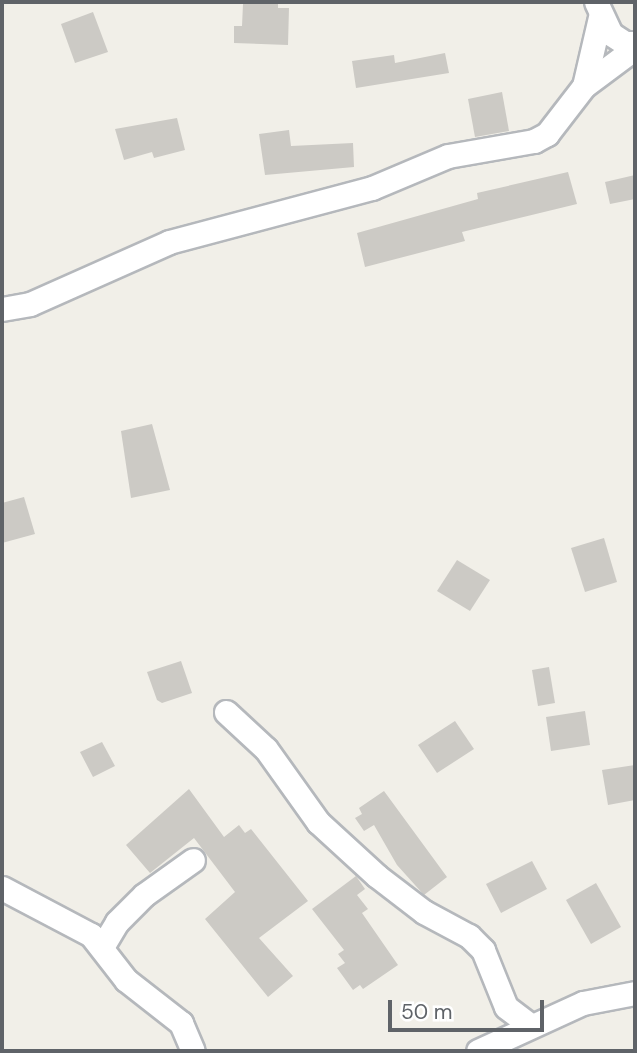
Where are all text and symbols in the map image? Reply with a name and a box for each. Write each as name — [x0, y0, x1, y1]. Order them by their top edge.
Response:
scale bar — [392, 986, 548, 1030]
text: 50 m — [401, 998, 452, 1026]

